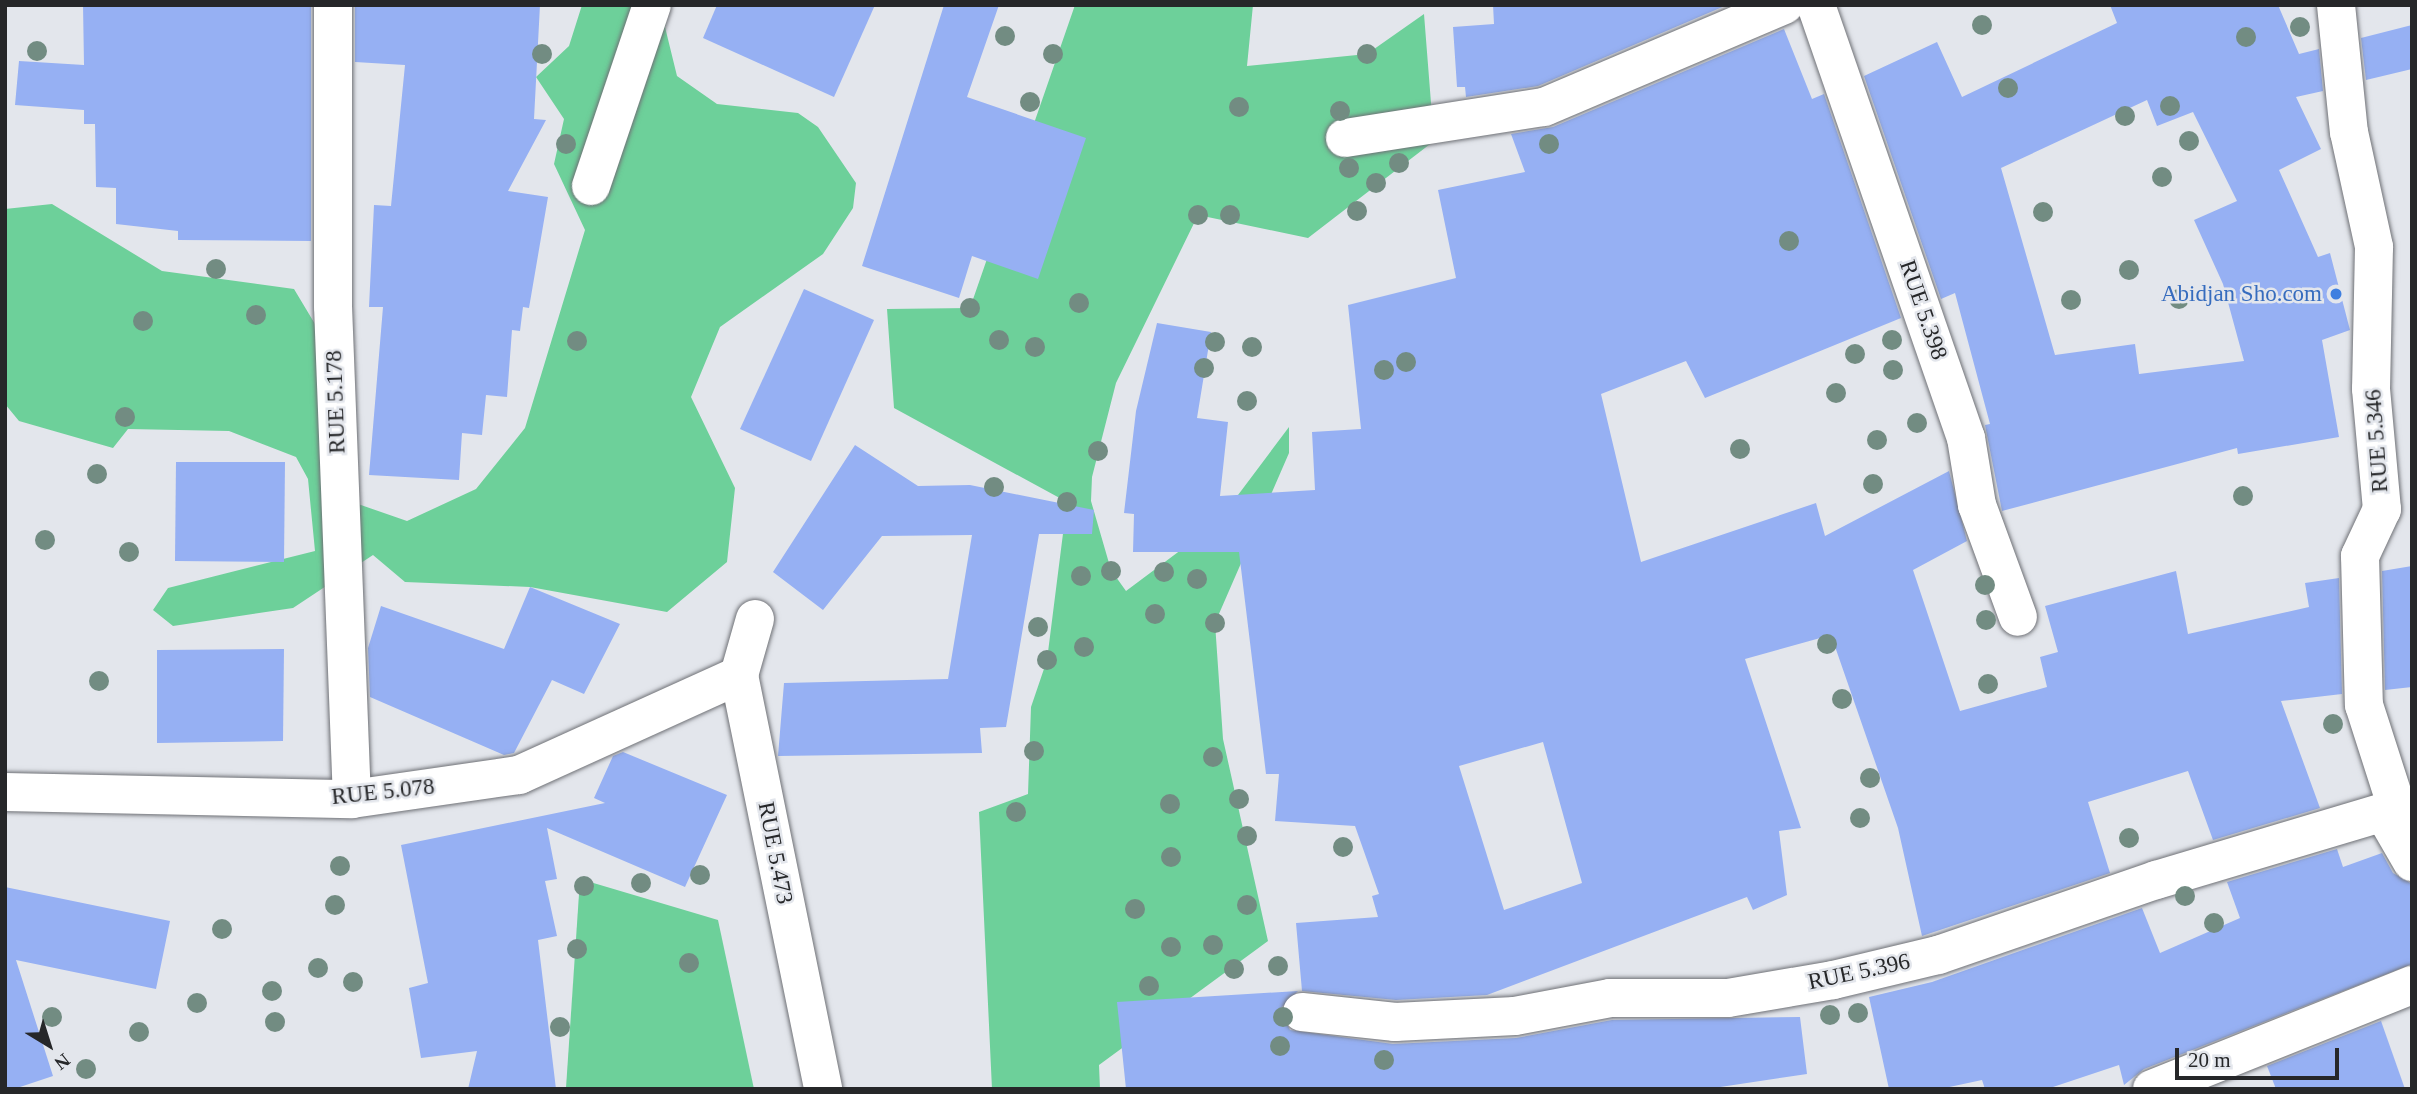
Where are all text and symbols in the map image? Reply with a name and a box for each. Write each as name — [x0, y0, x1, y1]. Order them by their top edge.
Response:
street label: RUE 5.398 — [1893, 257, 1953, 363]
place label: Abidjan Sho.com — [2161, 280, 2322, 308]
marker: Abidjan Sho.com — [2328, 286, 2344, 302]
street label: RUE 5.178 — [320, 350, 352, 454]
street label: RUE 5.346 — [2360, 388, 2394, 494]
street label: RUE 5.078 — [330, 773, 436, 811]
street label: RUE 5.473 — [752, 800, 798, 906]
street label: RUE 5.396 — [1806, 948, 1912, 996]
north arrow — [14, 1010, 84, 1080]
scale bar — [2179, 1034, 2344, 1078]
text: 20 m — [2188, 1048, 2231, 1072]
text: N — [50, 1049, 74, 1074]

